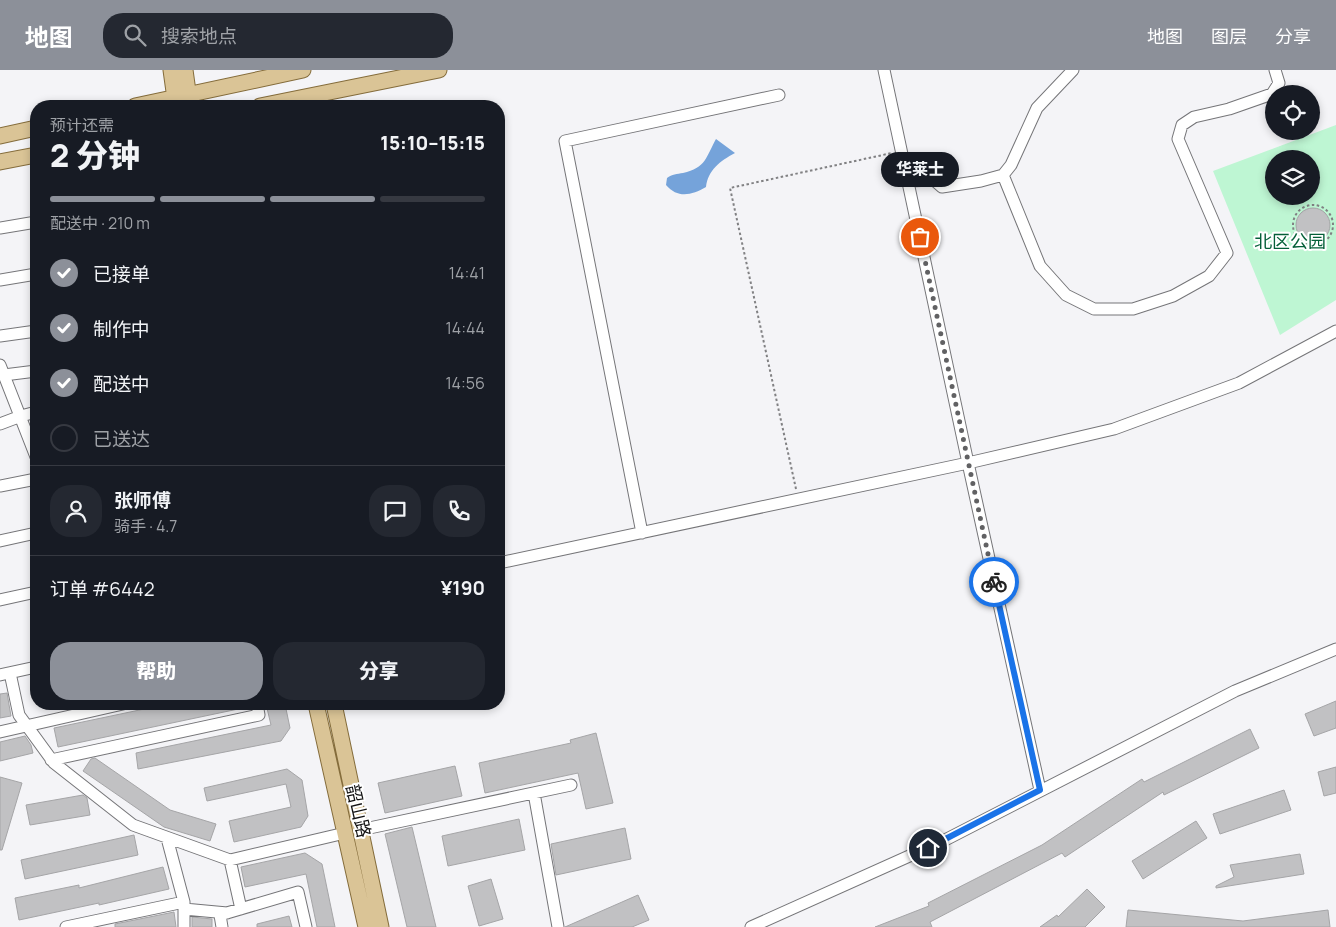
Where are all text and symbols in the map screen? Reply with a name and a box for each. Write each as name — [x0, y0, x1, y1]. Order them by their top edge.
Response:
search box — [103, 13, 453, 58]
text: 地图 — [25, 20, 73, 53]
icon: search — [121, 21, 149, 49]
text: 搜索地点 — [161, 23, 237, 49]
text: 地图 — [1147, 24, 1183, 48]
text: 图层 — [1211, 24, 1247, 48]
text: 分享 — [1275, 24, 1311, 48]
map controls — [1265, 85, 1320, 205]
button: locate — [1265, 85, 1320, 140]
text: 预计还需 — [50, 114, 114, 136]
text: 15:10–15:15 — [380, 130, 485, 156]
text: 2 分钟 — [50, 133, 140, 177]
button: layers — [1265, 150, 1320, 205]
callout: 华莱士 — [881, 152, 959, 187]
text: 华莱士 — [896, 158, 944, 180]
text: 配送中 · 210 m — [50, 212, 150, 234]
pin — [899, 216, 941, 258]
icon: bag — [906, 223, 934, 251]
park label: 北区公园 — [1254, 229, 1326, 253]
icon: check — [50, 259, 78, 287]
text: 已接单 — [93, 261, 150, 287]
text: 14:41 — [449, 262, 485, 284]
icon: check — [50, 314, 78, 342]
text: 制作中 — [93, 316, 150, 342]
text: 14:44 — [446, 317, 485, 339]
icon: check — [50, 369, 78, 397]
text: 配送中 — [93, 371, 150, 397]
text: 14:56 — [445, 372, 485, 394]
text: 已送达 — [93, 426, 150, 452]
button: person — [50, 485, 102, 537]
button: chat — [369, 485, 421, 537]
button: phone — [433, 485, 485, 537]
text: 张师傅 — [114, 487, 171, 513]
text: 骑手 · 4.7 — [114, 515, 177, 537]
courier — [969, 557, 1019, 607]
icon: bike — [980, 568, 1008, 596]
text: ¥190 — [441, 575, 485, 601]
text: 订单 #6442 — [50, 576, 155, 602]
button: 帮助 — [50, 642, 263, 700]
button: 分享 — [273, 642, 485, 700]
street label: 韶山路 — [341, 782, 377, 840]
pin — [907, 827, 949, 869]
icon: home — [914, 834, 942, 862]

